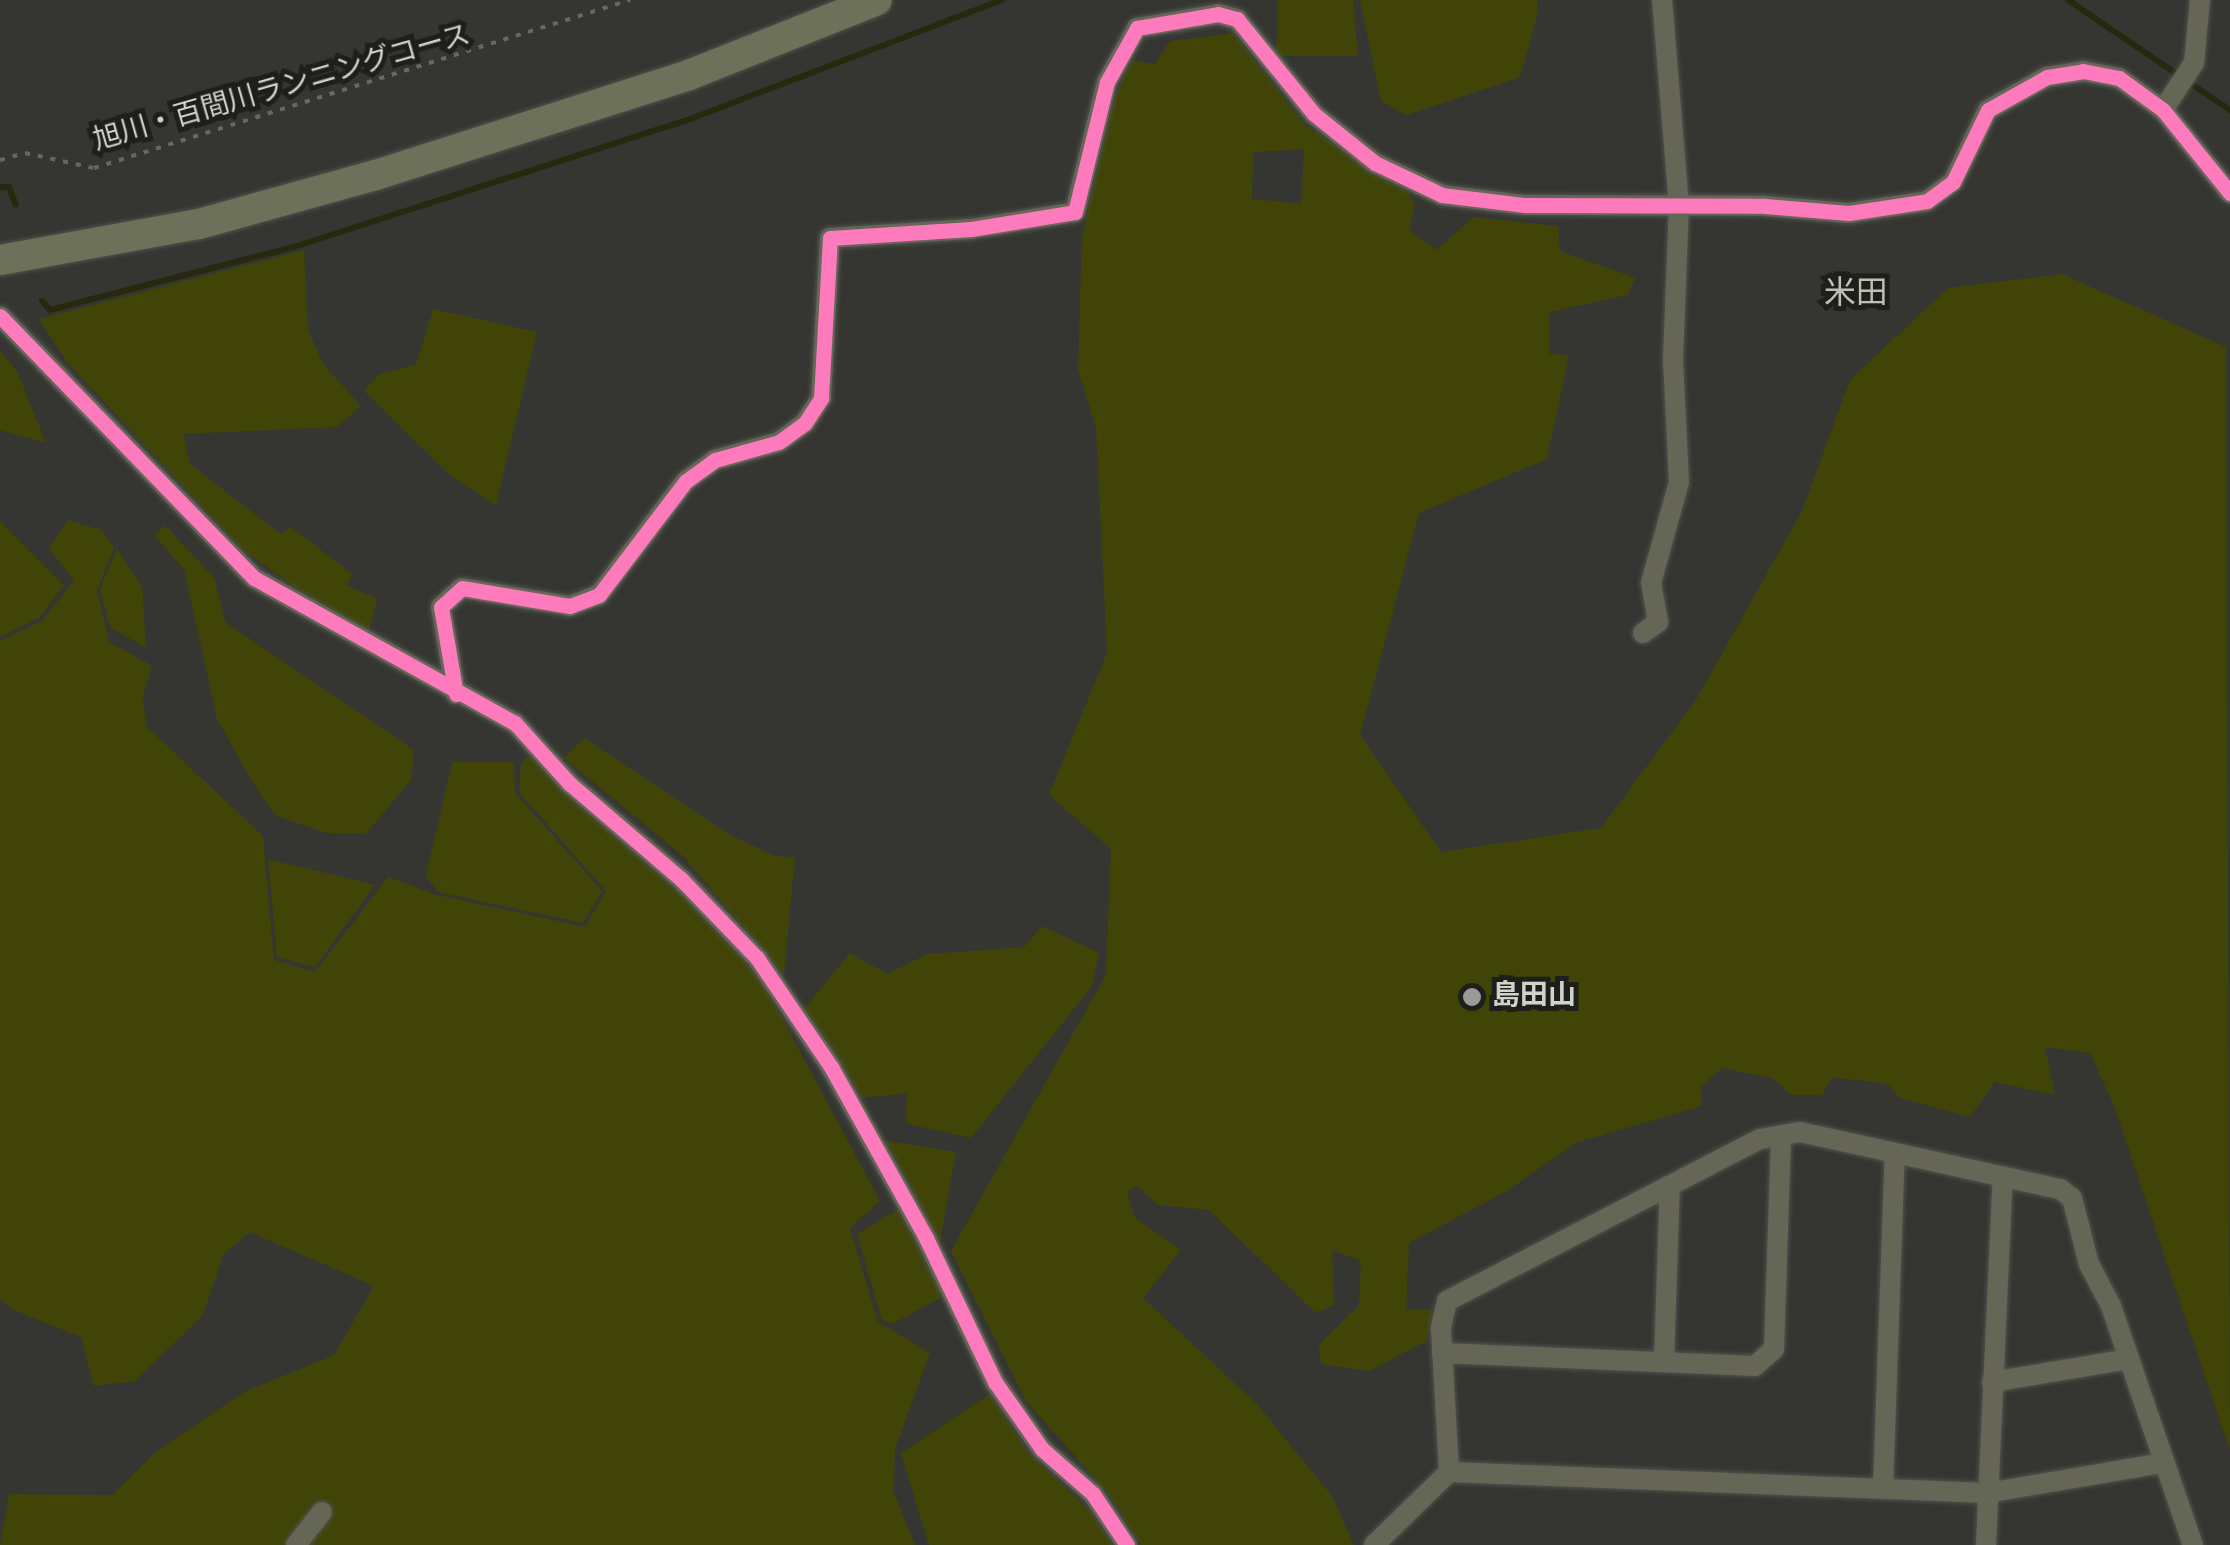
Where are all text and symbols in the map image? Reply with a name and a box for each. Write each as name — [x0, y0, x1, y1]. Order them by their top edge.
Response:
street label: 旭川・百間川ランニングコース — [89, 19, 475, 159]
district label: 米田 — [1824, 276, 1888, 314]
place label: 島田山 — [1492, 980, 1576, 1014]
marker: 島田山 — [1461, 986, 1483, 1008]

